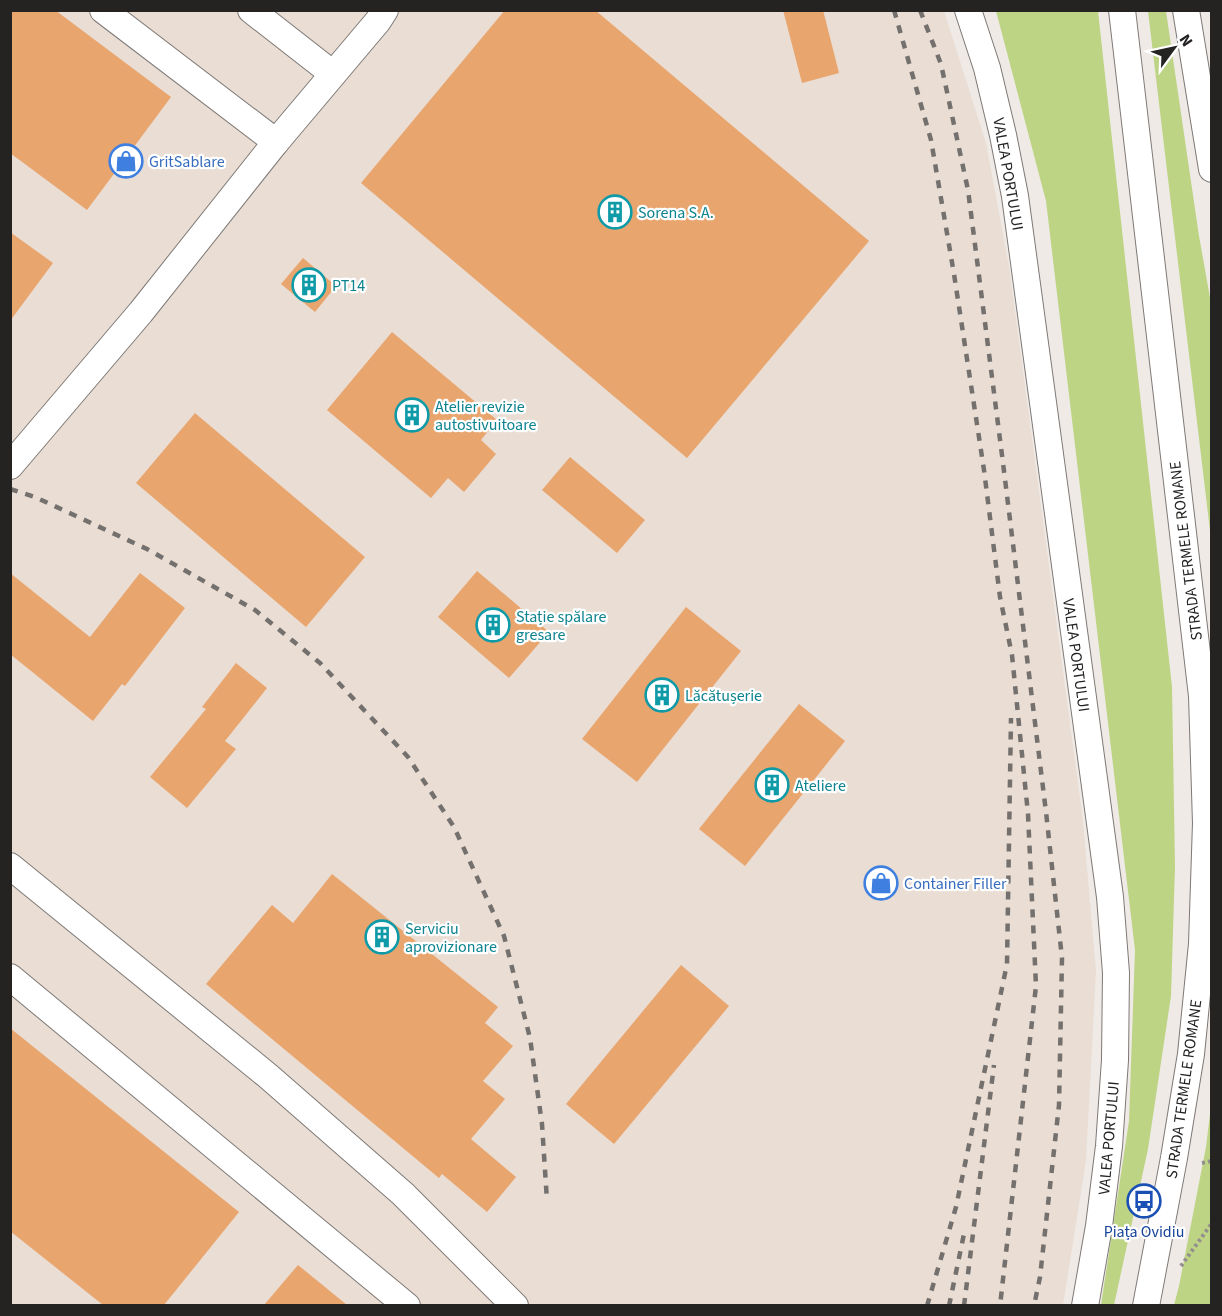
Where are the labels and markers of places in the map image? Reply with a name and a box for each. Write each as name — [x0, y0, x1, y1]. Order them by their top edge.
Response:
shop icon: GritSablare — [108, 143, 144, 179]
place label: GritSablare — [149, 151, 225, 173]
building icon: Sorena S.A. — [597, 194, 633, 230]
place label: Sorena S.A. — [638, 202, 714, 224]
building icon: PT14 — [291, 267, 327, 303]
place label: PT14 — [332, 275, 365, 297]
place label: Atelier revizie autostivuitoare — [435, 396, 537, 436]
building icon: Atelier revizie autostivuitoare — [394, 397, 430, 433]
place label: Stație spălare gresare — [516, 606, 607, 646]
building icon: Stație spălare gresare — [475, 607, 511, 643]
building icon: Lăcătușerie — [644, 677, 680, 713]
place label: Lăcătușerie — [685, 685, 762, 707]
building icon: Ateliere — [754, 767, 790, 803]
place label: Ateliere — [795, 775, 846, 797]
shop icon: Container Filler — [863, 865, 899, 901]
place label: Container Filler — [904, 873, 1007, 895]
place label: Serviciu aprovizionare — [405, 918, 497, 958]
building icon: Serviciu aprovizionare — [364, 919, 400, 955]
bus stop icon: Piața Ovidiu — [1126, 1183, 1162, 1219]
place label: Piața Ovidiu — [1104, 1221, 1184, 1243]

